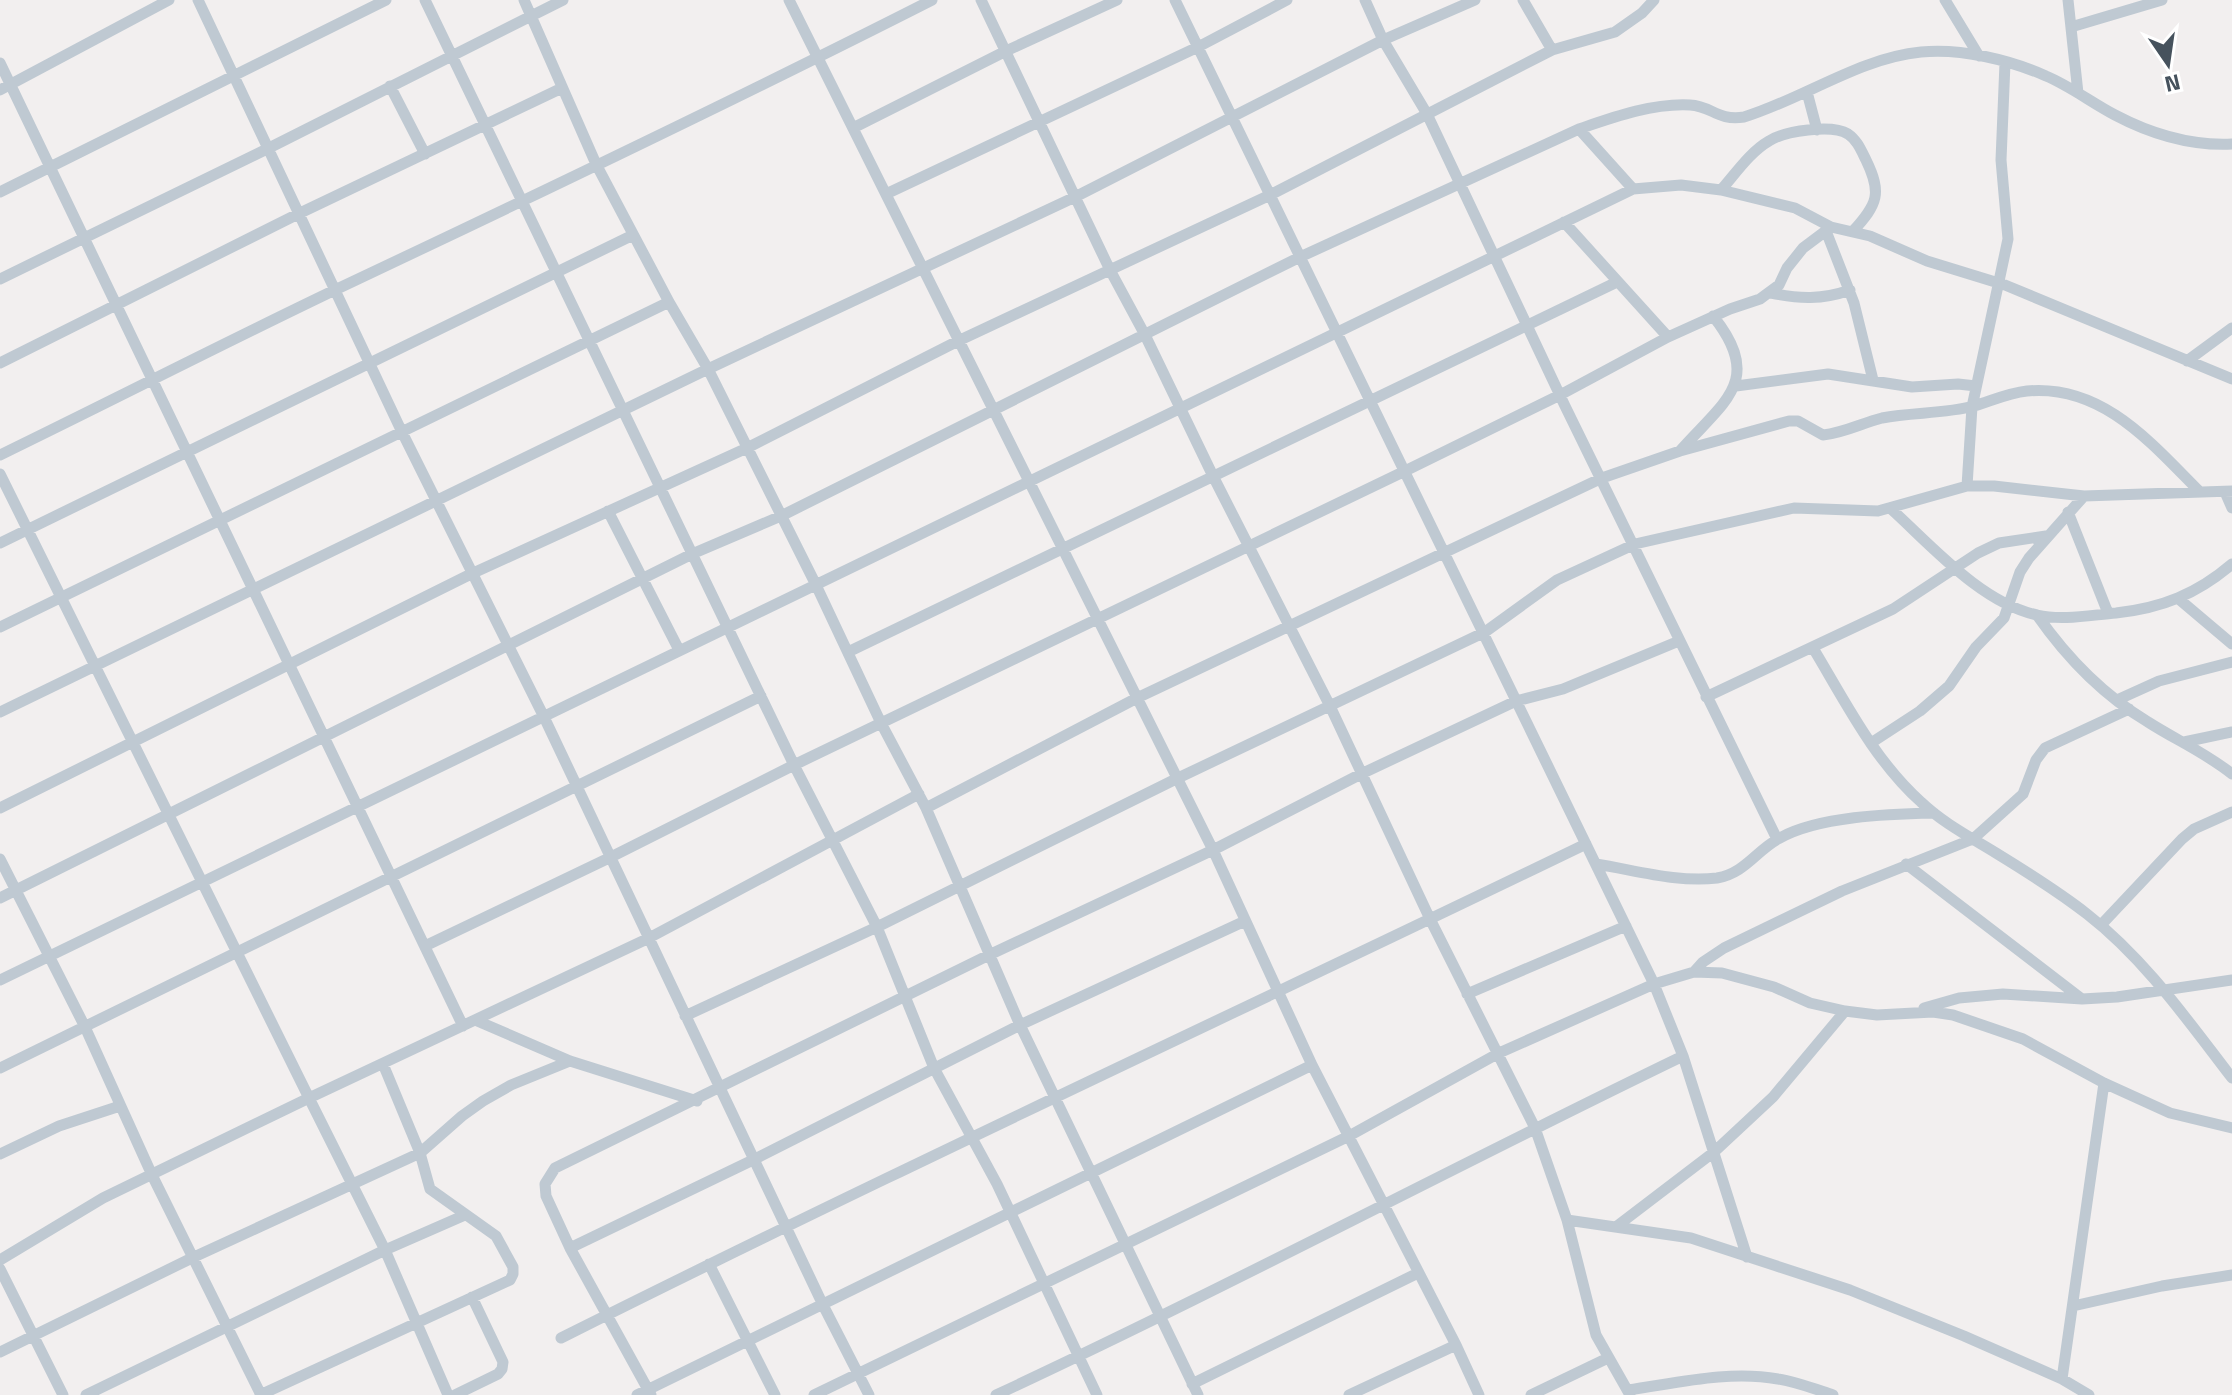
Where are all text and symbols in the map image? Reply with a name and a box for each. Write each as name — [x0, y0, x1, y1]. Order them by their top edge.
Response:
north arrow — [2128, 24, 2208, 104]
text: N — [2161, 65, 2184, 102]

